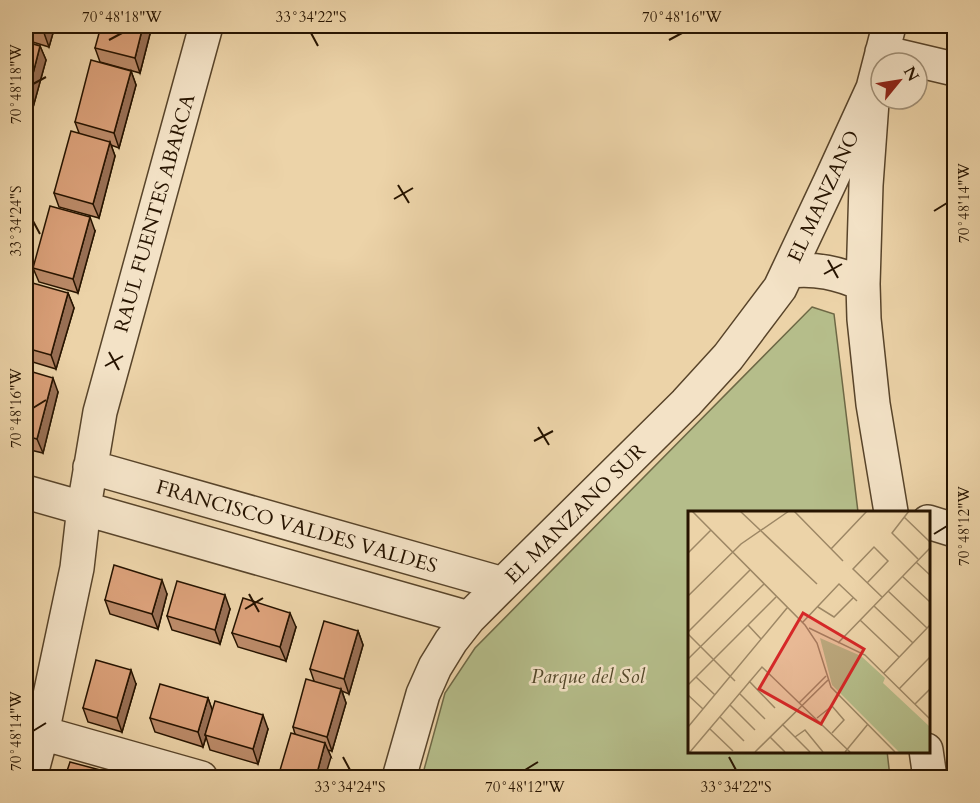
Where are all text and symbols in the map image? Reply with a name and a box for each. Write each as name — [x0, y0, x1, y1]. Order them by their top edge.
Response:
text: 70°48'18"W — [82, 7, 162, 27]
text: 33°34'22"S — [276, 7, 346, 27]
text: 70°48'16"W — [642, 7, 722, 27]
text: 70°48'18"W — [6, 44, 26, 124]
north arrow — [869, 51, 929, 111]
text: N — [898, 62, 924, 86]
street label: RAUL FUENTES ABARCA — [107, 90, 202, 336]
street label: EL MANZANO — [781, 126, 866, 267]
text: 70°48'14"W — [954, 163, 974, 243]
text: 33°34'24"S — [6, 186, 26, 256]
text: 70°48'16"W — [6, 368, 26, 448]
street label: EL MANZANO SUR — [499, 437, 652, 589]
street label: FRANCISCO VALDES VALDES — [153, 473, 441, 580]
text: 70°48'12"W — [954, 486, 974, 566]
inset map — [688, 511, 929, 752]
park label: Parque del Sol — [531, 663, 645, 690]
text: 70°48'14"W — [6, 691, 26, 771]
text: 33°34'24"S — [315, 777, 385, 797]
text: 70°48'12"W — [485, 777, 565, 797]
text: 33°34'22"S — [701, 777, 771, 797]

